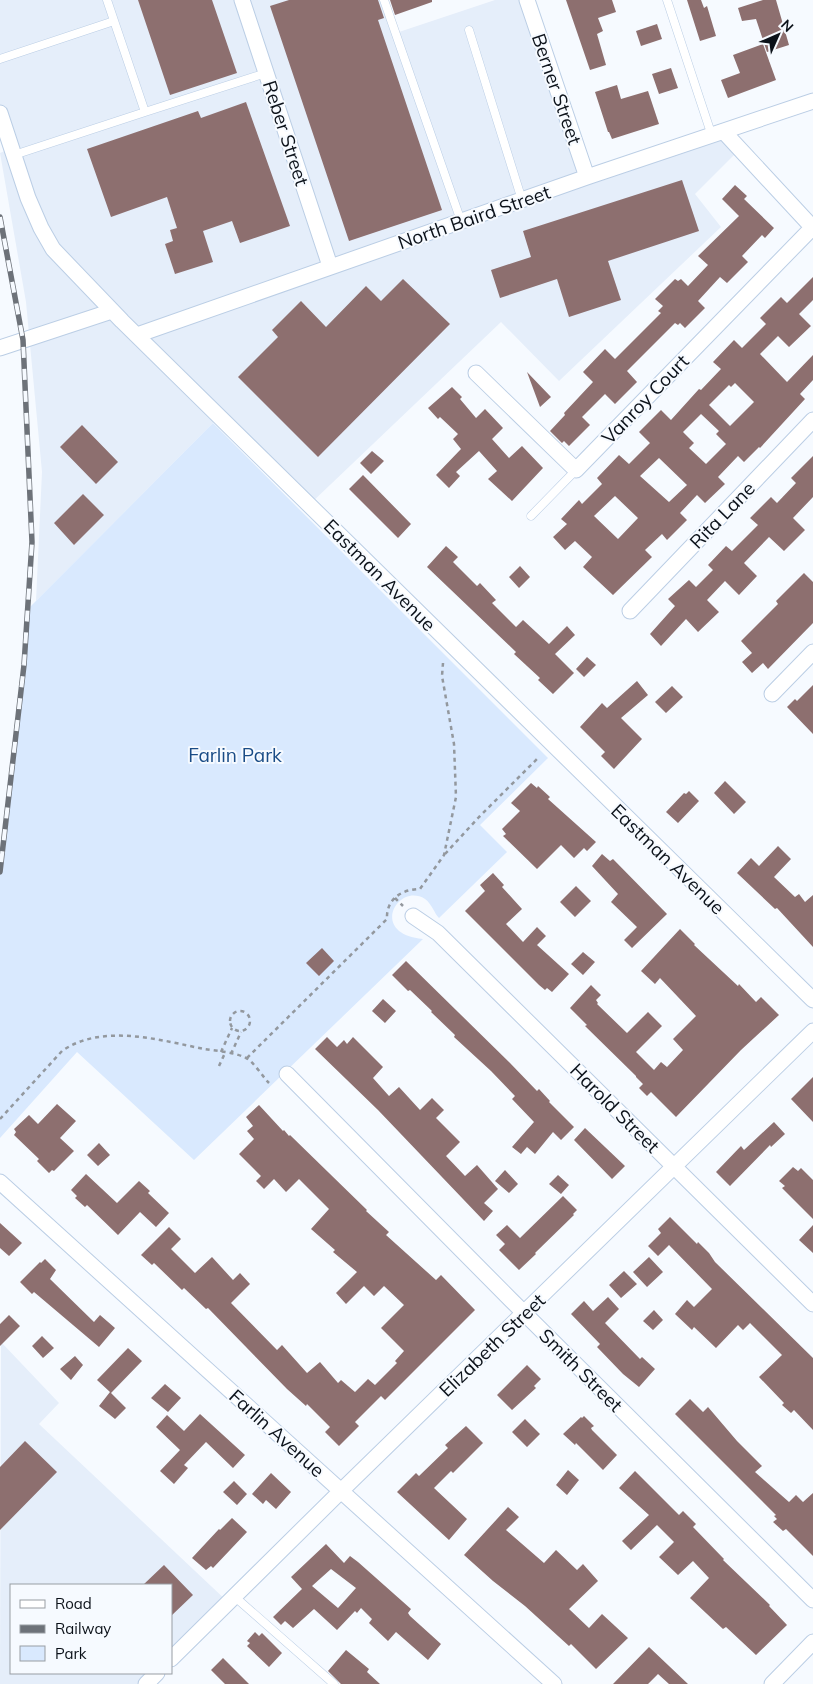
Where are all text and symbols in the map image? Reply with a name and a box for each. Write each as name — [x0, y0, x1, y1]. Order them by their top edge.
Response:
north arrow — [753, 10, 803, 60]
text: N — [777, 16, 797, 36]
street label: Berner Street — [527, 30, 587, 148]
street label: Reber Street — [258, 77, 314, 189]
street label: North Baird Street — [395, 180, 554, 254]
street label: Vanroy Court — [596, 349, 694, 449]
street label: Rita Lane — [684, 476, 760, 554]
street label: Eastman Avenue — [319, 514, 441, 636]
park label: Farlin Park — [188, 743, 282, 767]
street label: Eastman Avenue — [606, 799, 730, 919]
street label: Harold Street — [565, 1058, 665, 1158]
street label: Elizabeth Street — [434, 1288, 550, 1402]
street label: Smith Street — [534, 1323, 628, 1417]
street label: Farlin Avenue — [224, 1384, 330, 1482]
legend — [10, 1584, 172, 1674]
text: Road — [55, 1594, 92, 1613]
text: Railway — [55, 1619, 111, 1638]
text: Park — [55, 1644, 87, 1663]

